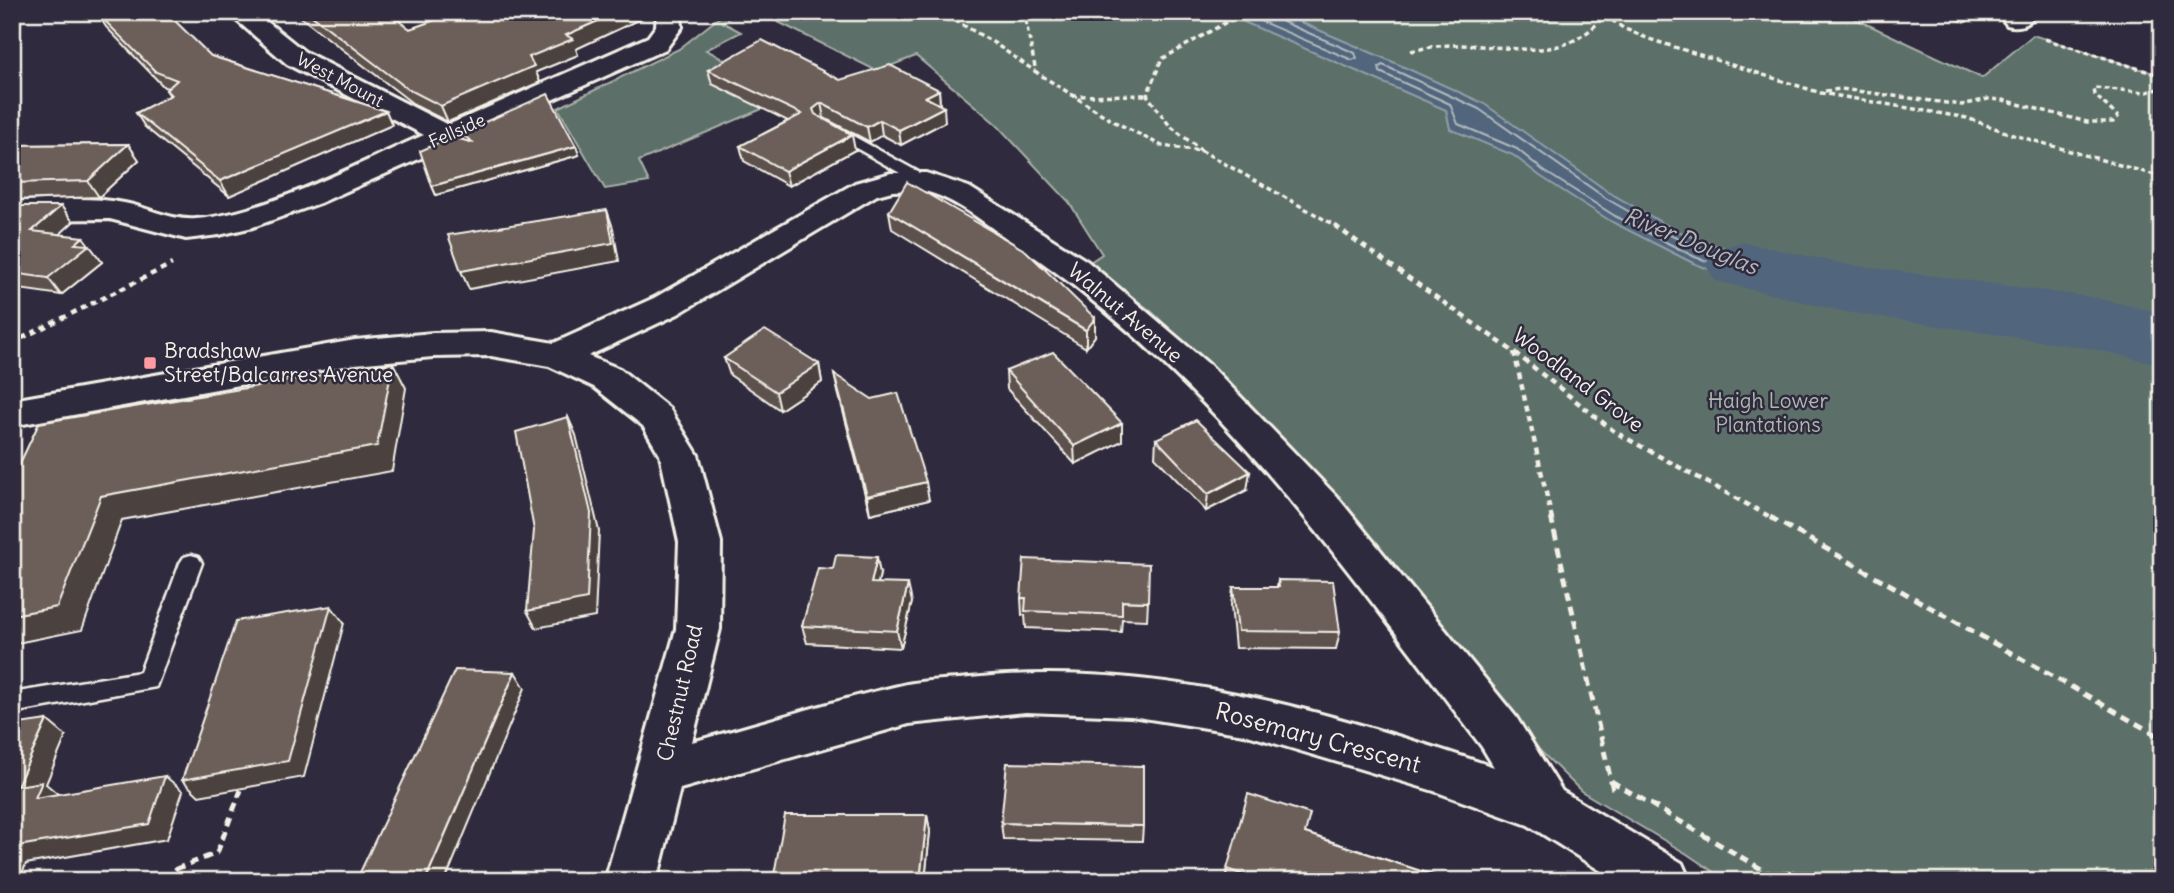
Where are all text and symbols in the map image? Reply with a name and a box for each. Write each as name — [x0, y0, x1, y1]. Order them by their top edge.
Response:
street label: West Mount — [293, 47, 388, 112]
street label: Fellside — [425, 108, 489, 153]
water label: River Douglas — [1620, 200, 1764, 281]
street label: Walnut Avenue — [1062, 257, 1188, 369]
street label: Woodland Grove — [1507, 321, 1649, 438]
place label: Bradshaw Street/Balcarres Avenue — [164, 337, 393, 388]
marker: Bradshaw Street/Balcarres Avenue — [142, 355, 158, 371]
park label: Haigh Lower Plantations — [1708, 387, 1828, 438]
street label: Chestnut Road — [651, 622, 708, 764]
street label: Rosemary Crescent — [1212, 695, 1424, 779]

